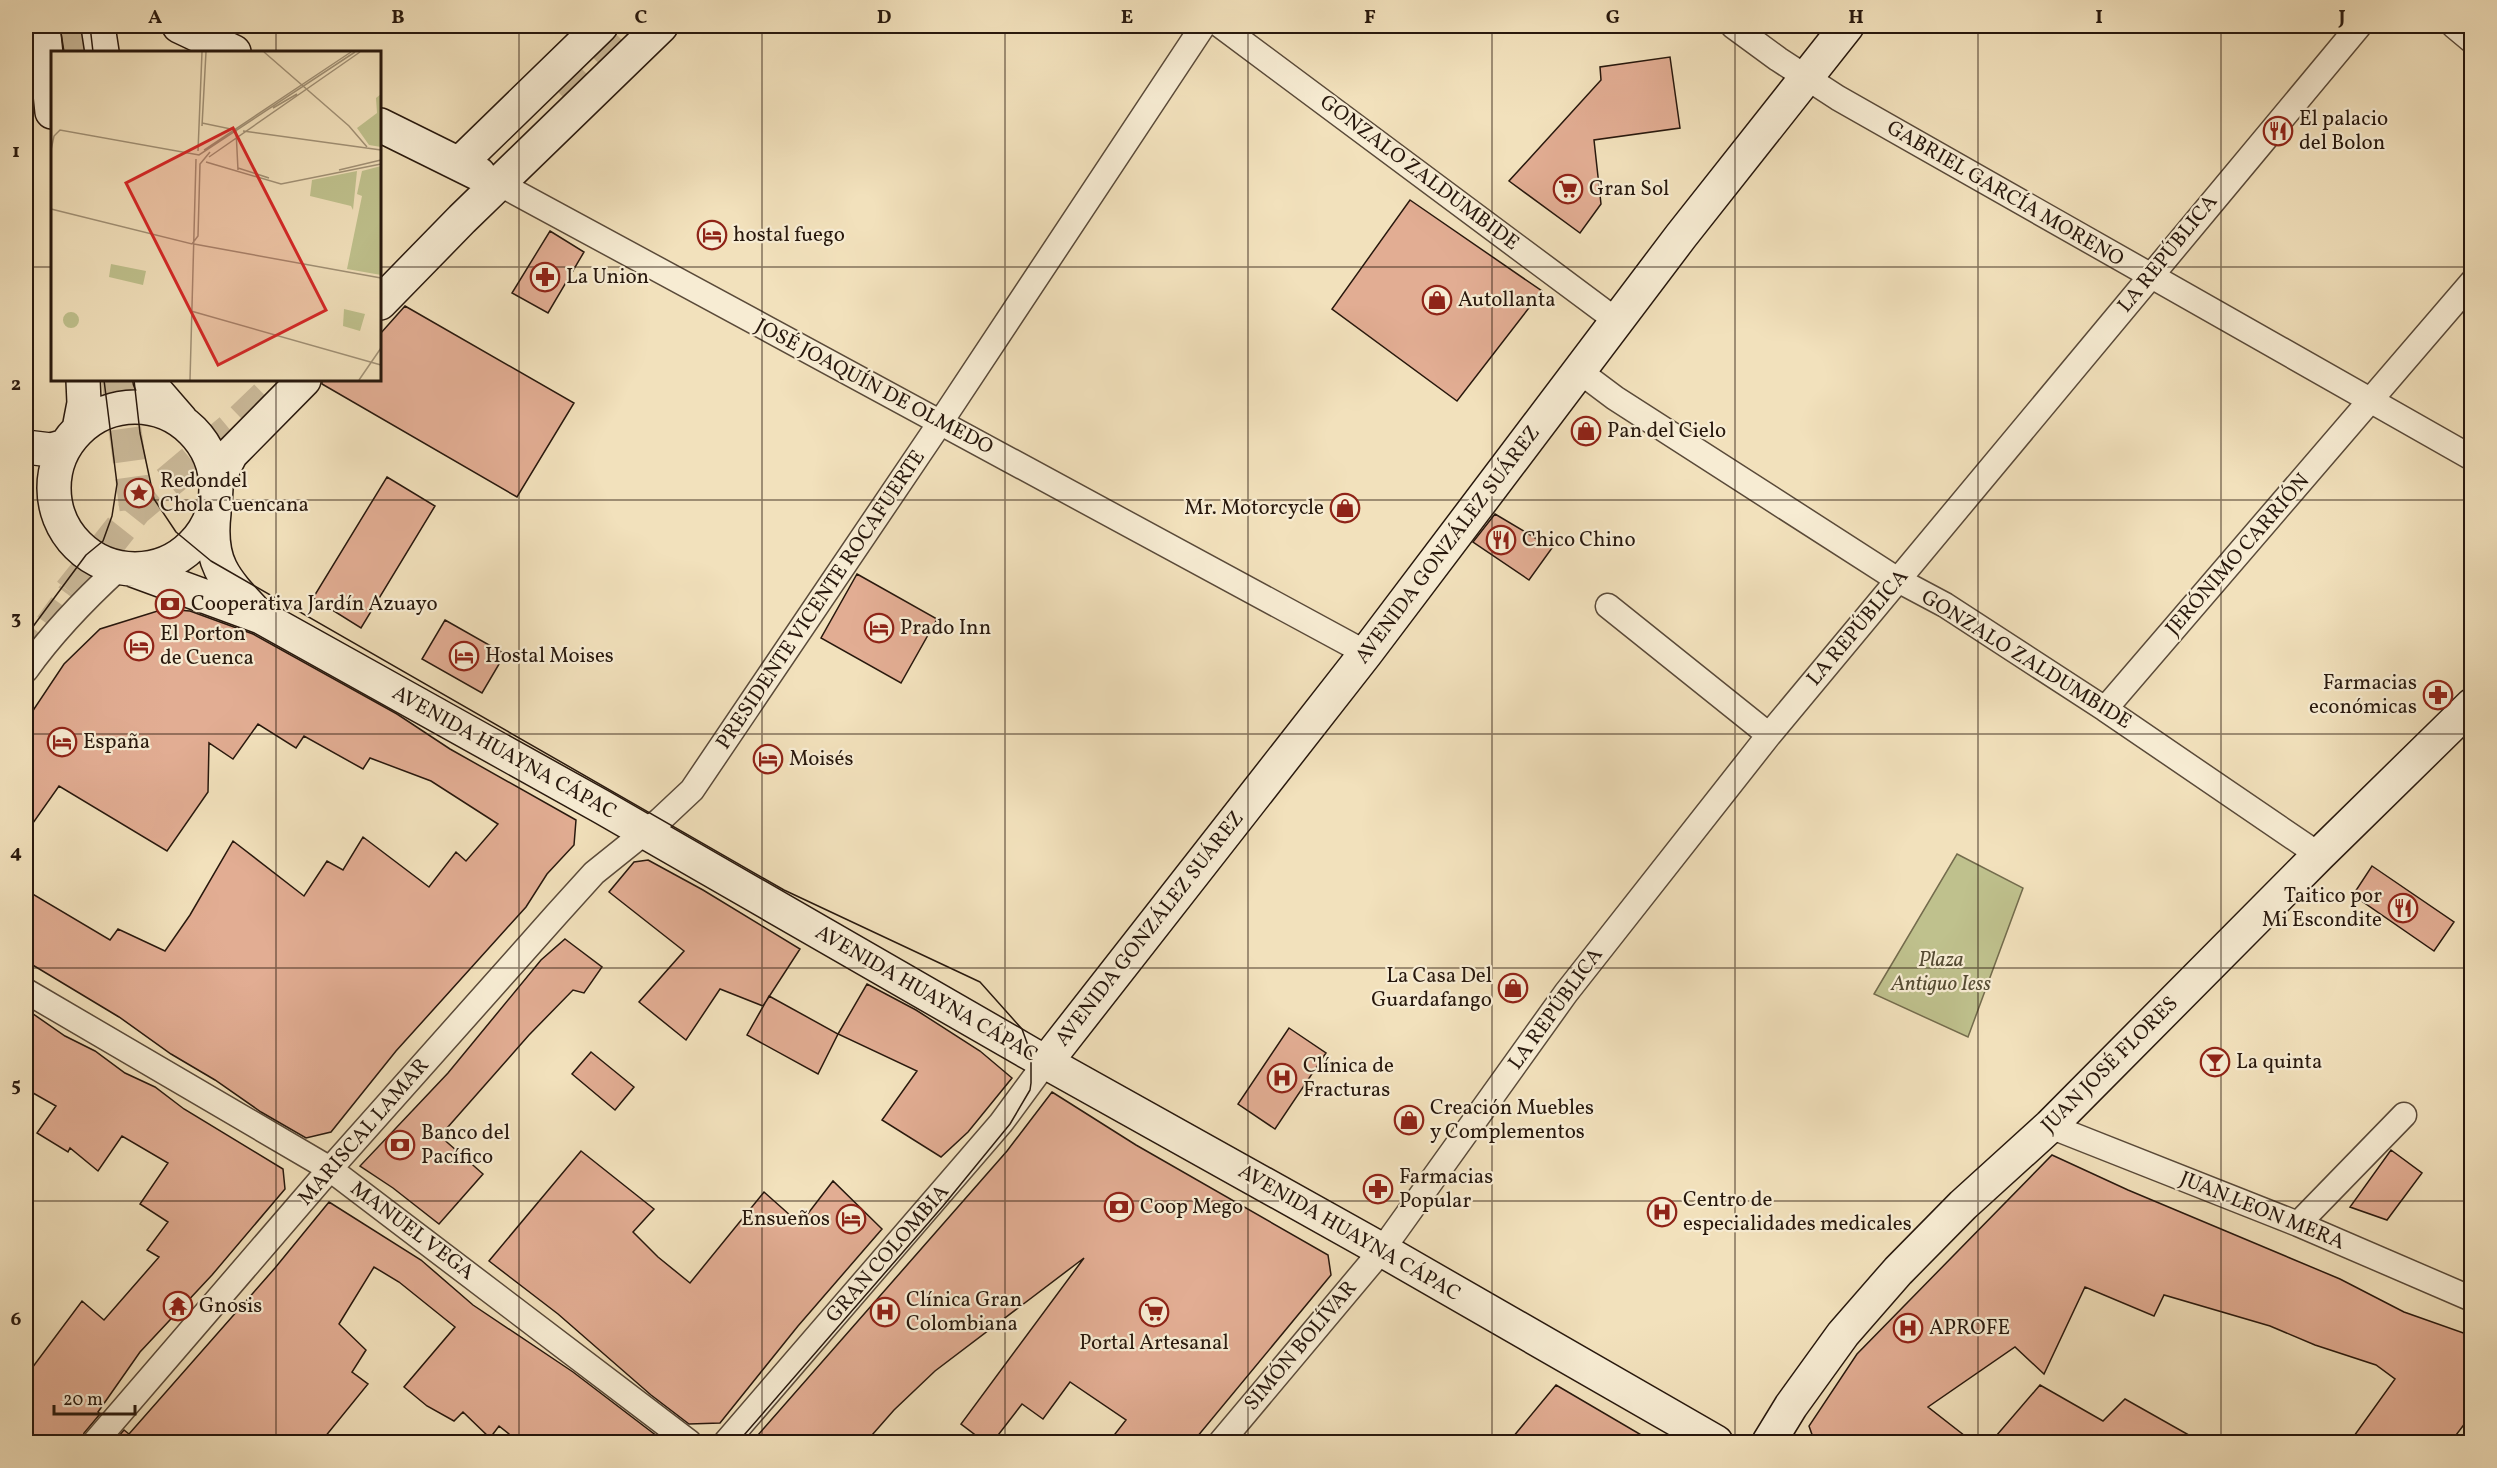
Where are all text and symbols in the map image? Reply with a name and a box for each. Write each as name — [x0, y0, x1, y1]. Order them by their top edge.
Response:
text: A — [148, 4, 162, 32]
text: B — [391, 4, 405, 32]
text: C — [635, 4, 648, 32]
text: D — [877, 4, 891, 32]
text: E — [1121, 4, 1133, 32]
text: F — [1364, 4, 1376, 32]
text: G — [1606, 4, 1620, 32]
text: H — [1848, 4, 1864, 32]
text: I — [2095, 4, 2103, 32]
text: J — [2337, 4, 2346, 32]
inset map — [51, 51, 381, 381]
street label: GONZALO ZALDUMBIDE — [1313, 88, 1525, 258]
place label: El palacio del Bolon — [2299, 105, 2388, 158]
street label: GABRIEL GARCÍA MORENO — [1881, 114, 2129, 274]
restaurant icon: El palacio del Bolon — [2262, 115, 2294, 147]
text: 1 — [12, 138, 20, 166]
supermarket icon: Gran Sol — [1552, 173, 1584, 205]
place label: Gran Sol — [1589, 175, 1669, 204]
street label: LA REPÚBLICA — [2111, 189, 2225, 319]
hotel icon: hostal fuego — [696, 219, 728, 251]
place label: hostal fuego — [733, 221, 845, 250]
pharmacy icon: La Union — [529, 261, 561, 293]
place label: La Union — [566, 263, 649, 292]
shop icon: Autollanta — [1421, 284, 1453, 316]
place label: Autollanta — [1458, 286, 1556, 315]
street label: JOSÉ JOAQUÍN DE OLMEDO — [750, 312, 998, 462]
text: 2 — [11, 371, 21, 399]
shop icon: Pan del Cielo — [1570, 415, 1602, 447]
place label: Pan del Cielo — [1607, 417, 1726, 446]
street label: AVENIDA GONZÁLEZ SUÁREZ — [1349, 420, 1547, 670]
street label: PRESIDENTE VICENTE ROCAFUERTE — [710, 444, 932, 756]
place label: Redondel Chola Cuencana — [160, 467, 309, 520]
street label: JERÓNIMO CARRIÓN — [2159, 468, 2317, 642]
place icon: Redondel Chola Cuencana — [123, 477, 155, 509]
shop icon: Mr. Motorcycle — [1329, 492, 1361, 524]
place label: Mr. Motorcycle — [1184, 494, 1324, 523]
restaurant icon: Chico Chino — [1485, 524, 1517, 556]
place label: Chico Chino — [1522, 526, 1636, 555]
street label: LA REPÚBLICA — [1800, 563, 1916, 693]
street label: GONZALO ZALDUMBIDE — [1915, 583, 2137, 737]
bank icon: Cooperativa Jardín Azuayo — [154, 588, 186, 620]
place label: Cooperativa Jardín Azuayo — [191, 590, 438, 619]
text: 3 — [11, 605, 21, 633]
hotel icon: Prado Inn — [863, 612, 895, 644]
place label: Prado Inn — [900, 614, 991, 643]
place label: El Porton de Cuenca — [160, 620, 254, 673]
hotel icon: El Porton de Cuenca — [123, 630, 155, 662]
hotel icon: Hostal Moises — [448, 640, 480, 672]
place label: Hostal Moises — [485, 642, 614, 671]
place label: Farmacias económicas — [2309, 669, 2417, 722]
street label: AVENIDA HUAYNA CÁPAC — [387, 679, 621, 827]
pharmacy icon: Farmacias económicas — [2422, 679, 2454, 711]
hotel icon: España — [46, 726, 78, 758]
place label: España — [83, 728, 150, 757]
hotel icon: Moisés — [752, 743, 784, 775]
place label: Moisés — [789, 745, 854, 774]
street label: AVENIDA GONZÁLEZ SUÁREZ — [1049, 805, 1251, 1053]
text: 4 — [10, 839, 22, 867]
place label: Taitico por Mi Escondite — [2262, 882, 2382, 935]
restaurant icon: Taitico por Mi Escondite — [2387, 892, 2419, 924]
street label: AVENIDA HUAYNA CÁPAC — [809, 918, 1043, 1070]
street label: LA REPÚBLICA — [1502, 942, 1610, 1076]
park label: Plaza Antiguo Iess — [1890, 946, 1991, 999]
place label: La Casa Del Guardafango — [1371, 962, 1492, 1015]
shop icon: La Casa Del Guardafango — [1497, 972, 1529, 1004]
street label: JUAN JOSÉ FLORES — [2035, 990, 2185, 1140]
bar icon: La quinta — [2199, 1046, 2231, 1078]
place label: La quinta — [2236, 1048, 2322, 1077]
street label: MARISCAL LAMAR — [292, 1052, 436, 1212]
place label: Clínica de Fracturas — [1303, 1052, 1394, 1105]
hospital icon: Clínica de Fracturas — [1266, 1062, 1298, 1094]
text: 5 — [11, 1072, 21, 1100]
place label: Creación Muebles y Complementos — [1430, 1094, 1594, 1147]
shop icon: Creación Muebles y Complementos — [1393, 1104, 1425, 1136]
place label: Banco del Pacífico — [421, 1119, 510, 1172]
bank icon: Banco del Pacífico — [384, 1129, 416, 1161]
street label: AVENIDA HUAYNA CÁPAC — [1232, 1157, 1466, 1309]
place label: Farmacias Popular — [1399, 1163, 1493, 1216]
street label: JUAN LEON MERA — [2175, 1165, 2349, 1257]
pharmacy icon: Farmacias Popular — [1362, 1173, 1394, 1205]
street label: MANUEL VEGA — [344, 1175, 480, 1287]
street label: GRAN COLOMBIA — [820, 1178, 956, 1330]
place label: Centro de especialidades medicales — [1683, 1186, 1912, 1239]
bank icon: Coop Mego — [1103, 1191, 1135, 1223]
place label: Coop Mego — [1140, 1193, 1243, 1222]
hospital icon: Centro de especialidades medicales — [1646, 1196, 1678, 1228]
hotel icon: Ensueños — [835, 1203, 867, 1235]
place label: Ensueños — [741, 1205, 830, 1234]
street label: SIMÓN BOLÍVAR — [1238, 1275, 1364, 1417]
place label: Clínica Gran Colombiana — [906, 1286, 1022, 1339]
temple icon: Gnosis — [162, 1290, 194, 1322]
place label: Gnosis — [199, 1292, 262, 1321]
hospital icon: Clínica Gran Colombiana — [869, 1296, 901, 1328]
supermarket icon: Portal Artesanal — [1138, 1296, 1170, 1328]
text: 6 — [11, 1306, 22, 1334]
hospital icon: APROFE — [1892, 1312, 1924, 1344]
place label: APROFE — [1929, 1314, 2010, 1343]
place label: Portal Artesanal — [1079, 1329, 1229, 1358]
scale bar — [54, 1378, 135, 1416]
text: 20 m — [63, 1388, 103, 1413]

